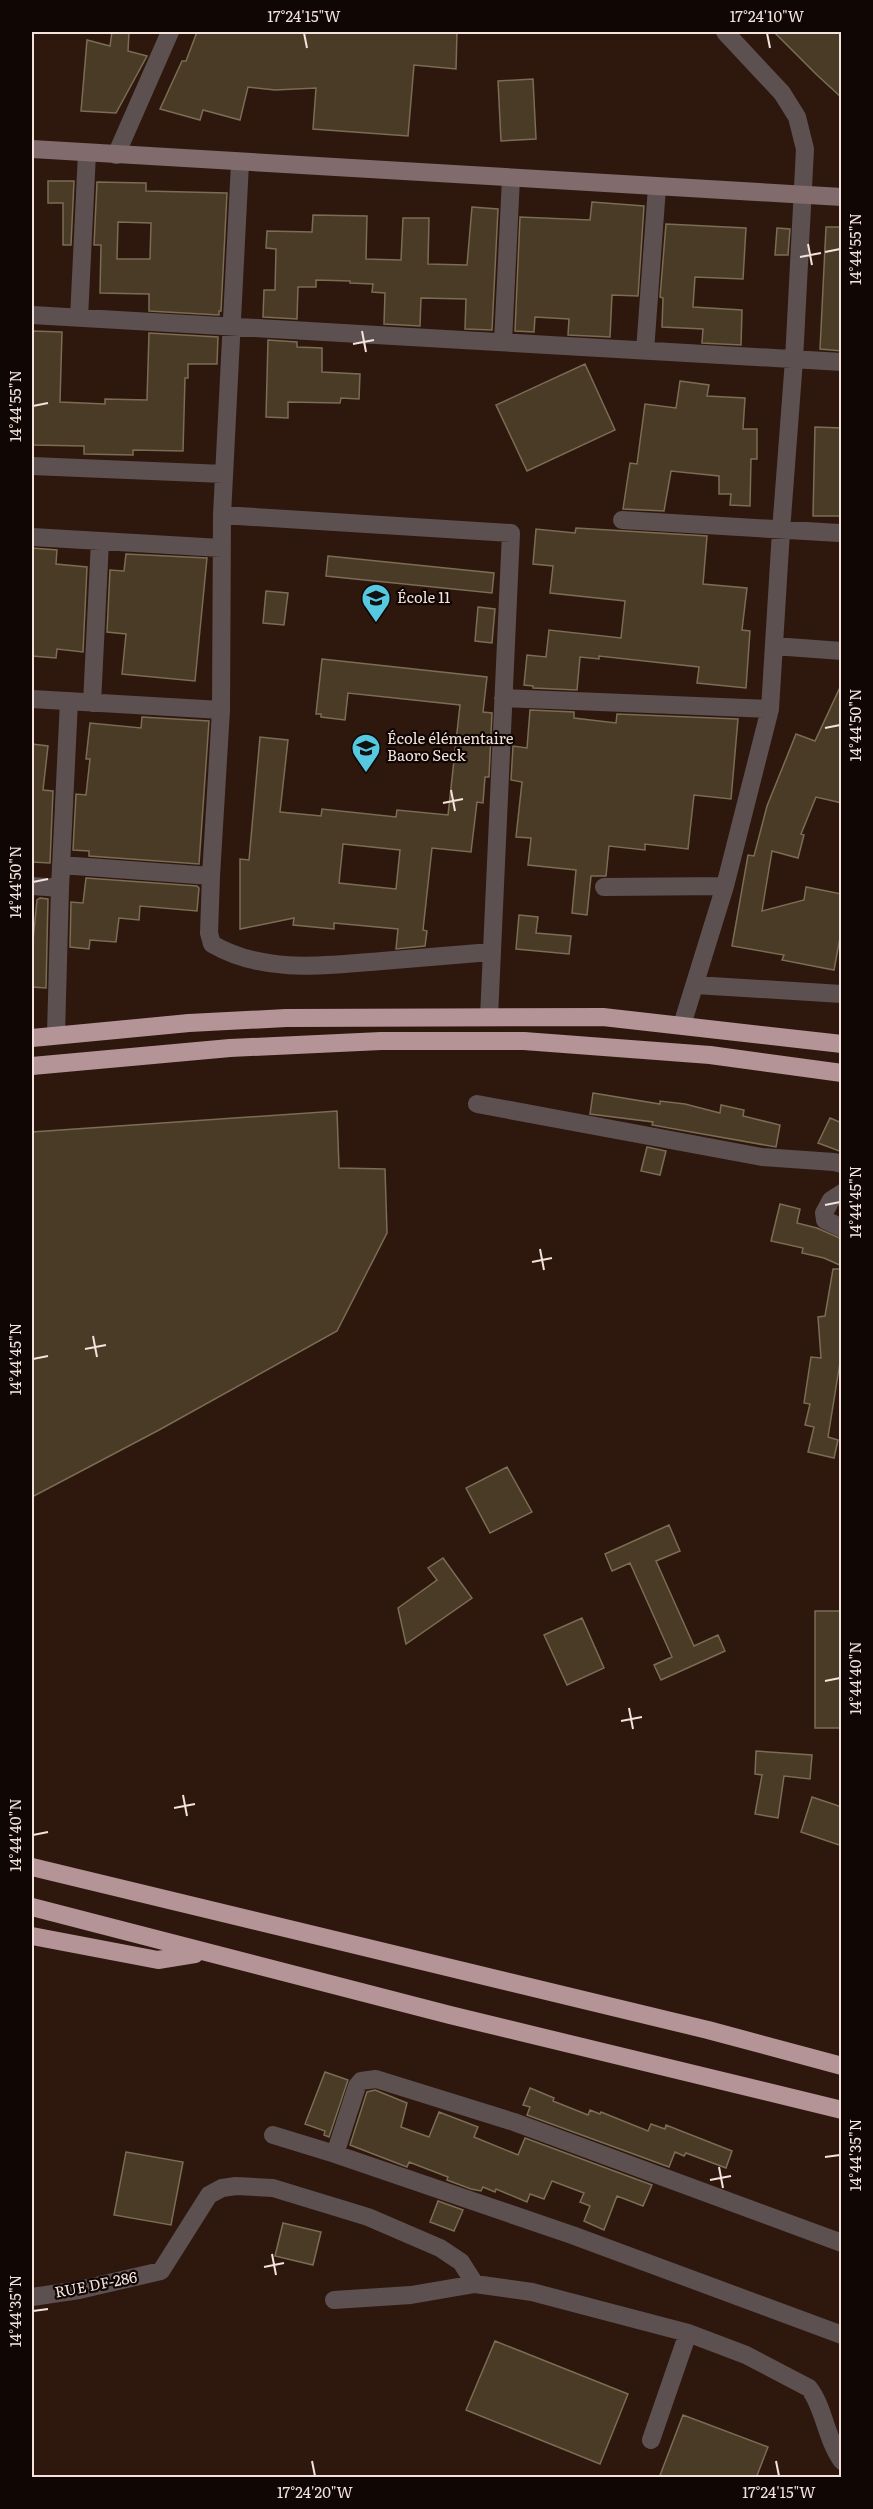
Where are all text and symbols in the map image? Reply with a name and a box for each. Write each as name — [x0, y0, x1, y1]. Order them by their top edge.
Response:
text: 17°24'15"W — [267, 4, 341, 27]
text: 17°24'10"W — [730, 4, 805, 27]
text: 14°44'55"N — [843, 213, 866, 285]
text: 14°44'55"N — [3, 370, 26, 442]
school or university icon: École 11 — [360, 582, 392, 624]
place label: École 11 — [397, 585, 450, 608]
text: 14°44'50"N — [843, 688, 866, 762]
place label: École élémentaire Baoro Seck — [387, 726, 514, 766]
school or university icon: École élémentaire Baoro Seck — [350, 732, 382, 774]
text: 14°44'50"N — [3, 845, 26, 919]
text: 14°44'45"N — [843, 1166, 866, 1238]
text: 14°44'45"N — [3, 1323, 26, 1395]
text: 14°44'40"N — [843, 1641, 866, 1715]
text: 14°44'40"N — [3, 1798, 26, 1872]
text: 14°44'35"N — [843, 2119, 866, 2191]
street label: RUE DF-286 — [53, 2264, 139, 2303]
text: 14°44'35"N — [3, 2275, 26, 2347]
text: 17°24'20"W — [277, 2480, 354, 2503]
text: 17°24'15"W — [742, 2480, 816, 2503]

